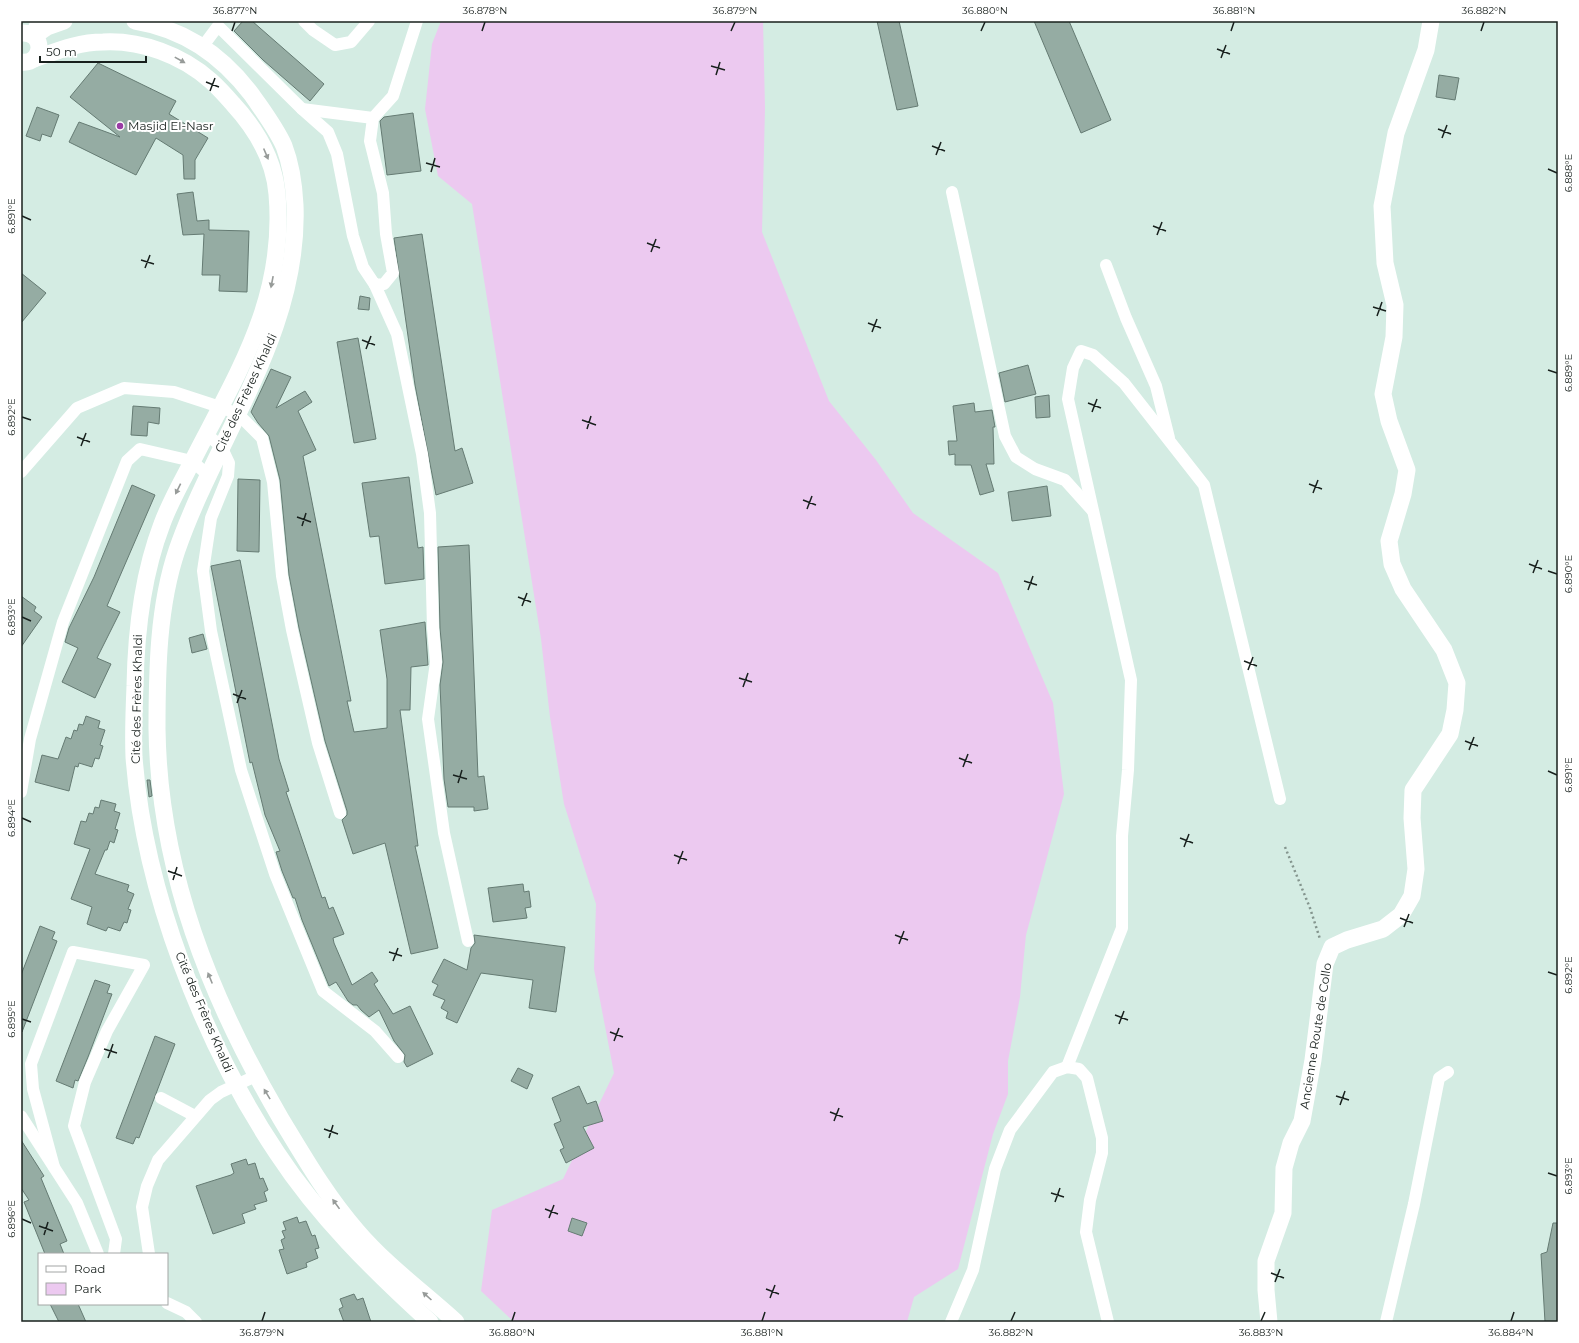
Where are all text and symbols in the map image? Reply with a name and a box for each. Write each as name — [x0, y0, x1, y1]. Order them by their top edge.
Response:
text: 36.877°N — [213, 4, 257, 17]
text: 36.878°N — [463, 4, 507, 17]
text: 36.879°N — [713, 4, 757, 17]
text: 36.880°N — [962, 4, 1008, 17]
text: 36.881°N — [1213, 4, 1255, 17]
text: 36.882°N — [1462, 4, 1506, 17]
scale bar — [40, 38, 146, 64]
text: 50 m — [46, 44, 77, 59]
one-way arrow — [174, 56, 186, 63]
place label: Masjid El-Nasr — [128, 118, 214, 133]
marker: Masjid El-Nasr — [115, 121, 125, 131]
one-way arrow — [263, 148, 269, 159]
text: 6.888°E — [1562, 153, 1575, 192]
text: 6.891°E — [5, 198, 18, 234]
one-way arrow — [268, 276, 274, 288]
street label: Cité des Frères Khaldi — [211, 331, 280, 455]
text: 6.889°E — [1562, 354, 1575, 392]
text: 6.892°E — [5, 398, 18, 436]
one-way arrow — [175, 483, 181, 494]
text: 6.890°E — [1562, 554, 1575, 593]
text: 6.893°E — [5, 598, 18, 636]
street label: Cité des Frères Khaldi — [128, 634, 145, 764]
text: 6.891°E — [1562, 757, 1575, 793]
text: 6.894°E — [5, 799, 18, 837]
street label: Cité des Frères Khaldi — [172, 949, 237, 1074]
text: 6.892°E — [1562, 956, 1575, 994]
street label: Ancienne Route de Collo — [1297, 962, 1334, 1110]
one-way arrow — [206, 971, 212, 983]
text: 6.895°E — [5, 1000, 18, 1038]
one-way arrow — [263, 1088, 270, 1100]
text: 6.893°E — [1562, 1157, 1575, 1195]
one-way arrow — [332, 1199, 340, 1209]
text: 6.896°E — [5, 1200, 18, 1238]
legend — [38, 1253, 168, 1305]
text: Road — [74, 1261, 105, 1276]
text: Park — [74, 1281, 102, 1296]
one-way arrow — [422, 1291, 432, 1301]
text: 36.879°N — [240, 1326, 284, 1339]
text: 36.880°N — [489, 1326, 535, 1339]
text: 36.881°N — [741, 1326, 783, 1339]
text: 36.882°N — [989, 1326, 1033, 1339]
text: 36.883°N — [1239, 1326, 1283, 1339]
text: 36.884°N — [1488, 1326, 1534, 1339]

